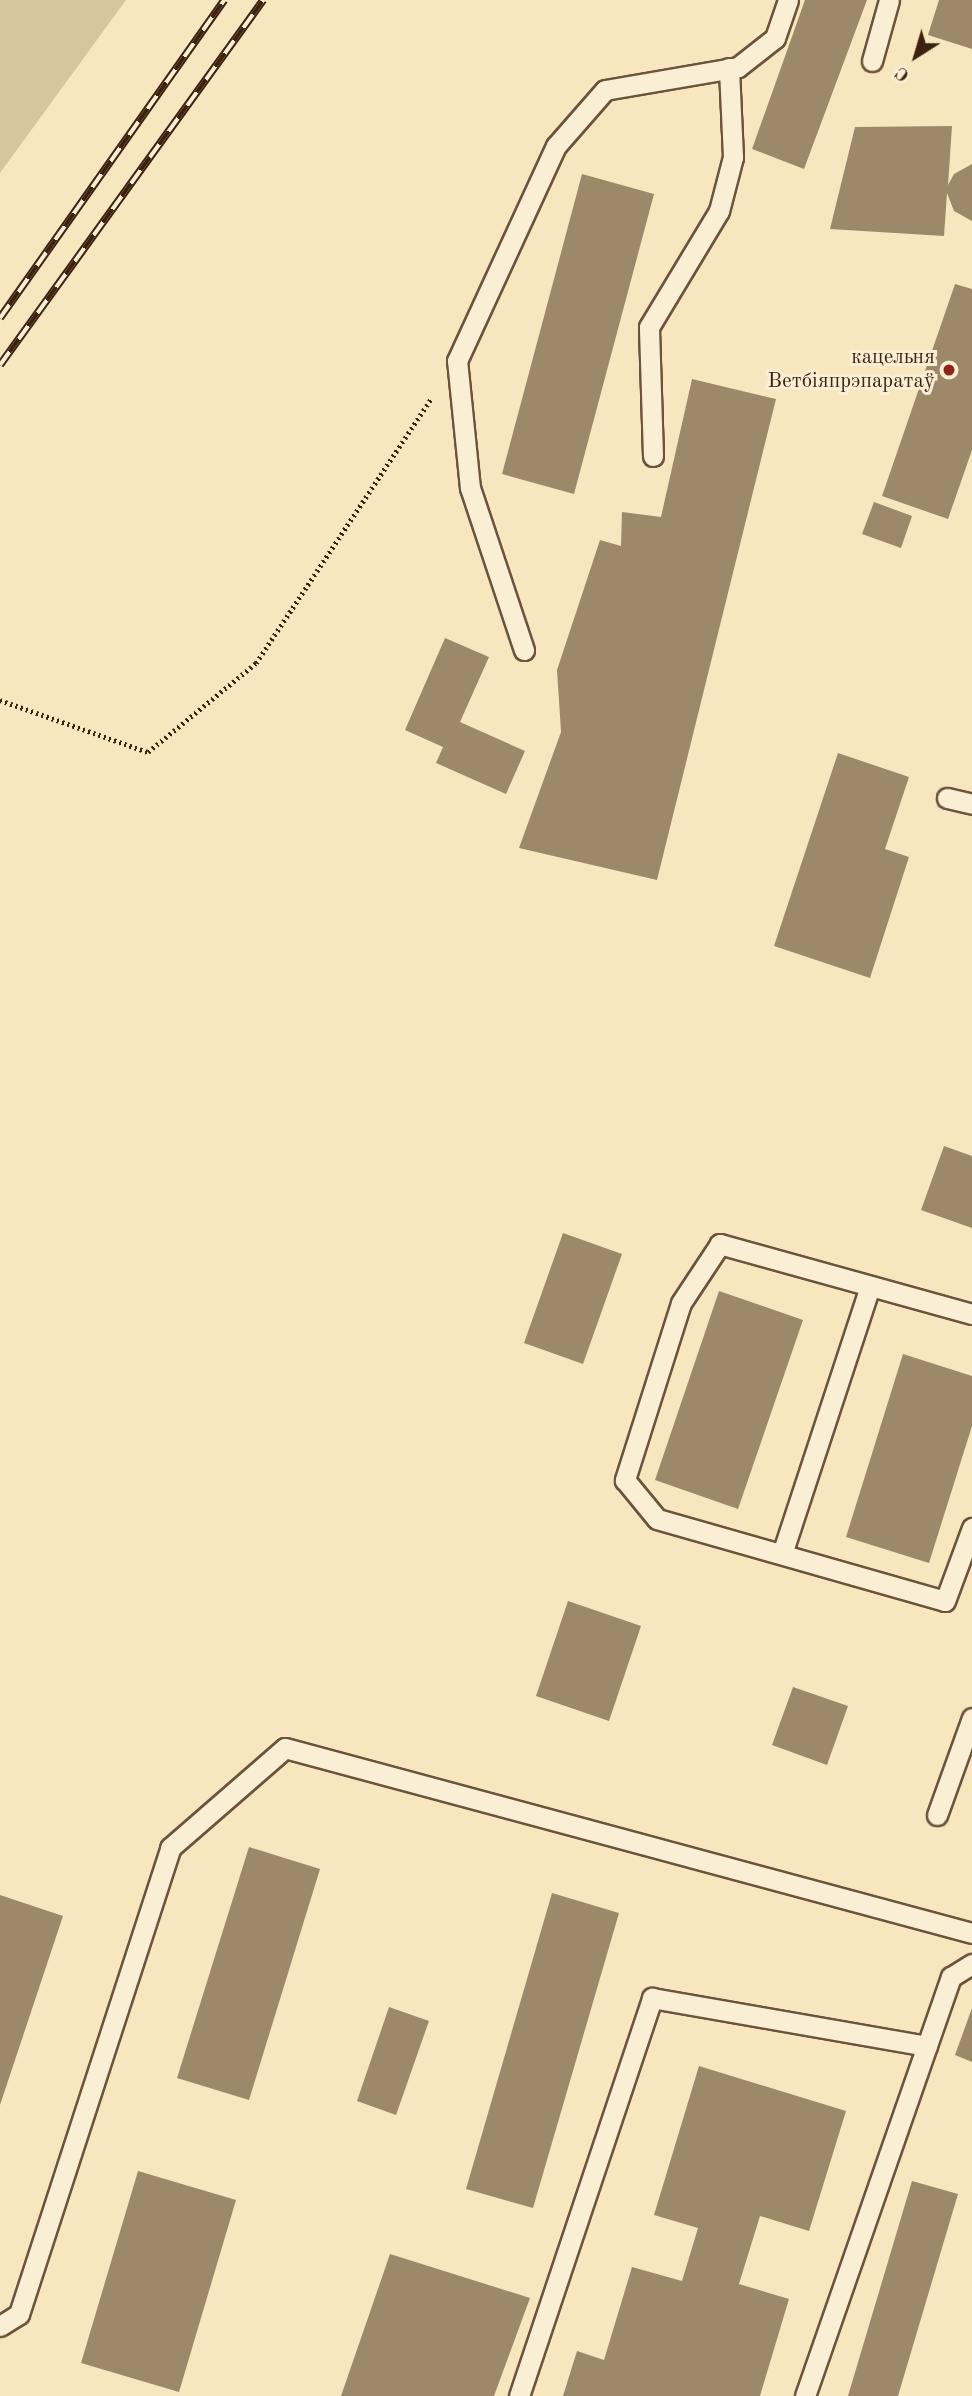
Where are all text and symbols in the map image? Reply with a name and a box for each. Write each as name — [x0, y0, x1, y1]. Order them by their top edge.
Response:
north arrow — [881, 21, 951, 91]
text: С — [892, 62, 914, 85]
place label: кацельня Ветбіяпрэпаратаў — [768, 345, 935, 395]
marker: кацельня Ветбіяпрэпаратаў — [941, 362, 957, 378]

